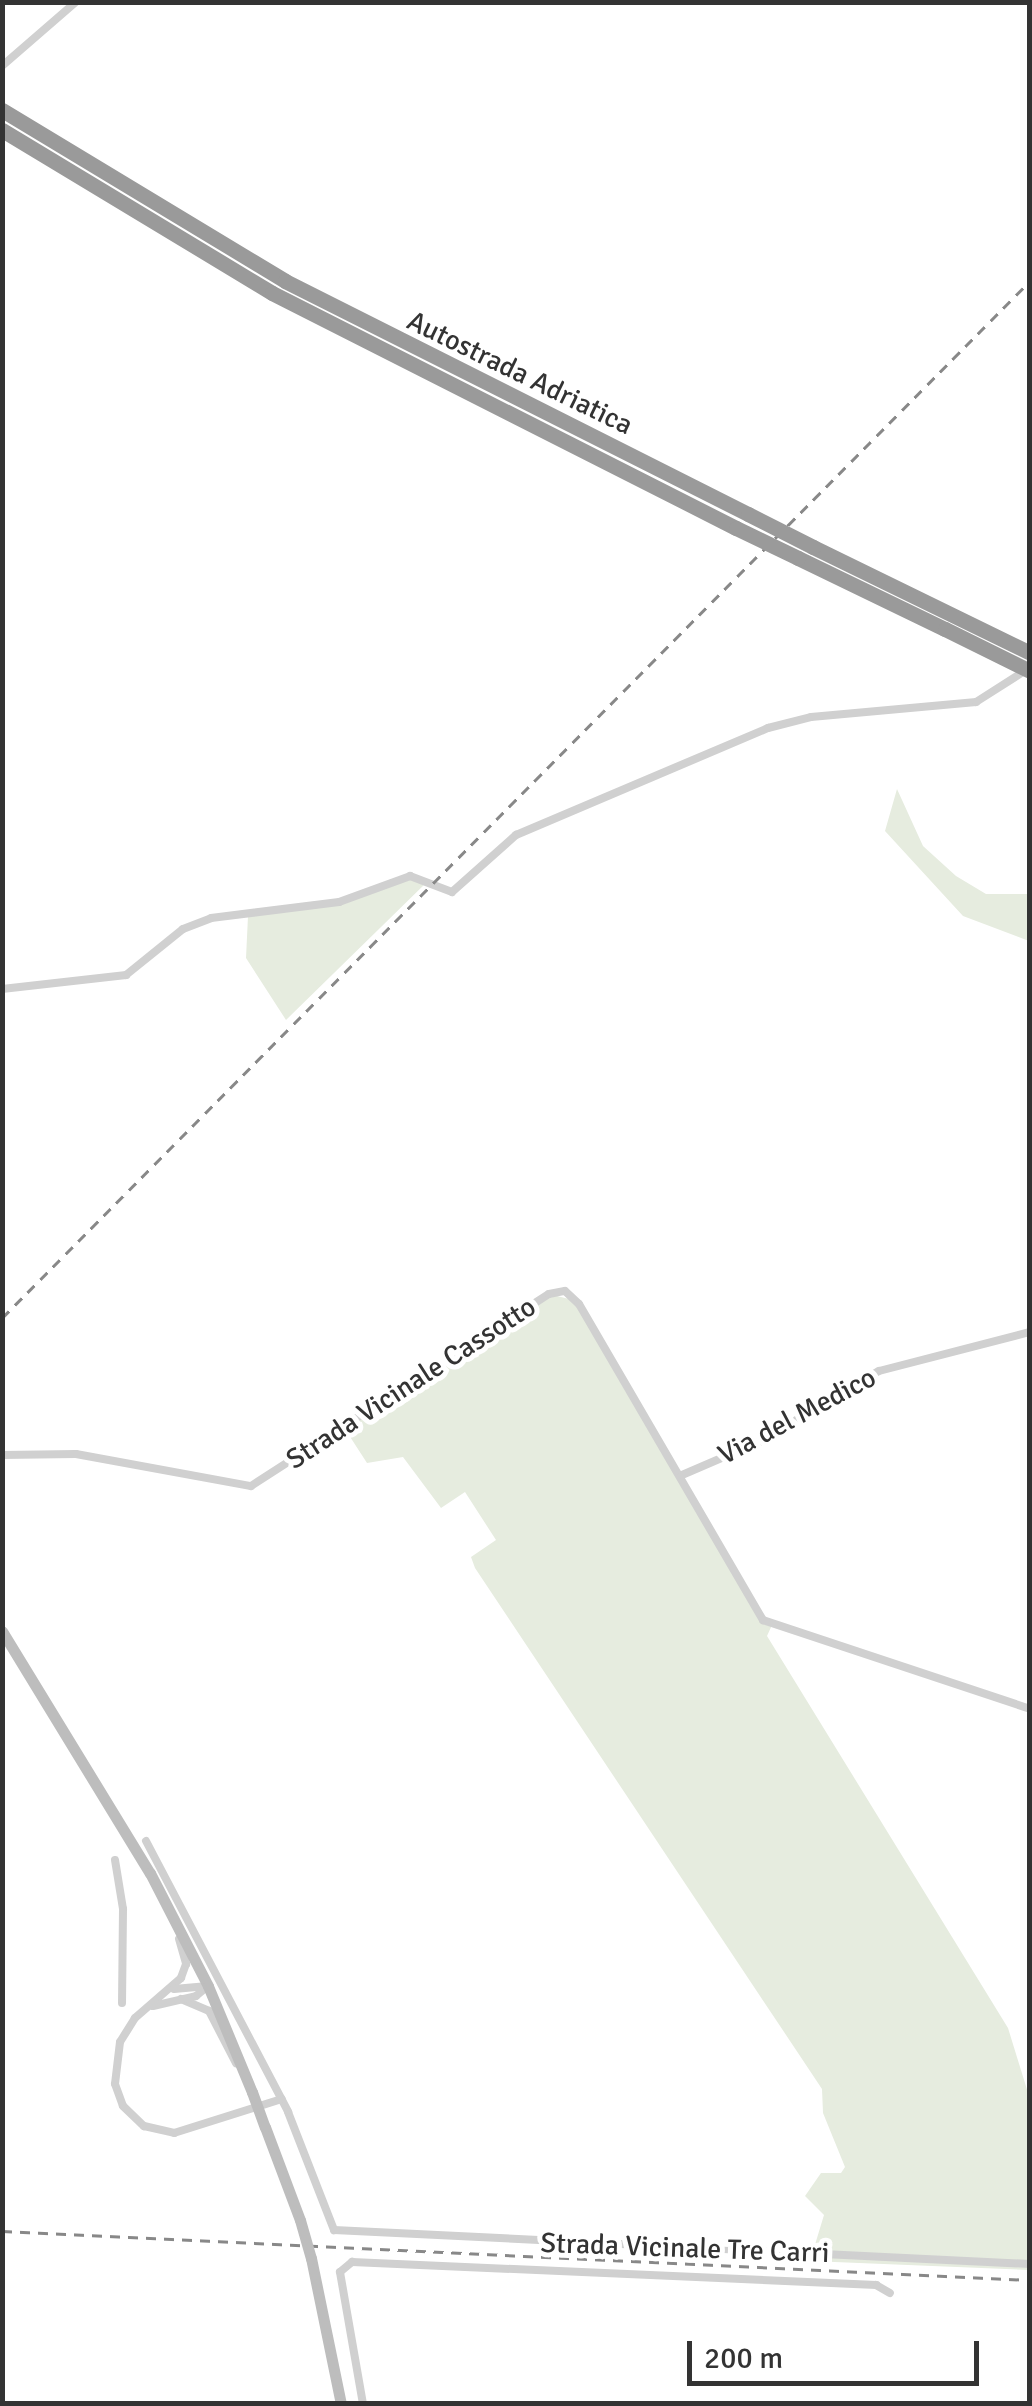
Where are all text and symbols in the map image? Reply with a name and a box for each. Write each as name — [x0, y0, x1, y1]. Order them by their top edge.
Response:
street label: Autostrada Adriatica — [402, 304, 638, 442]
street label: Strada Vicinale Cassotto — [280, 1290, 542, 1476]
street label: Via del Medico — [712, 1360, 882, 1472]
street label: Strada Vicinale Tre Carri — [540, 2226, 830, 2270]
scale bar — [692, 2321, 984, 2383]
text: 200 m — [704, 2340, 783, 2377]

